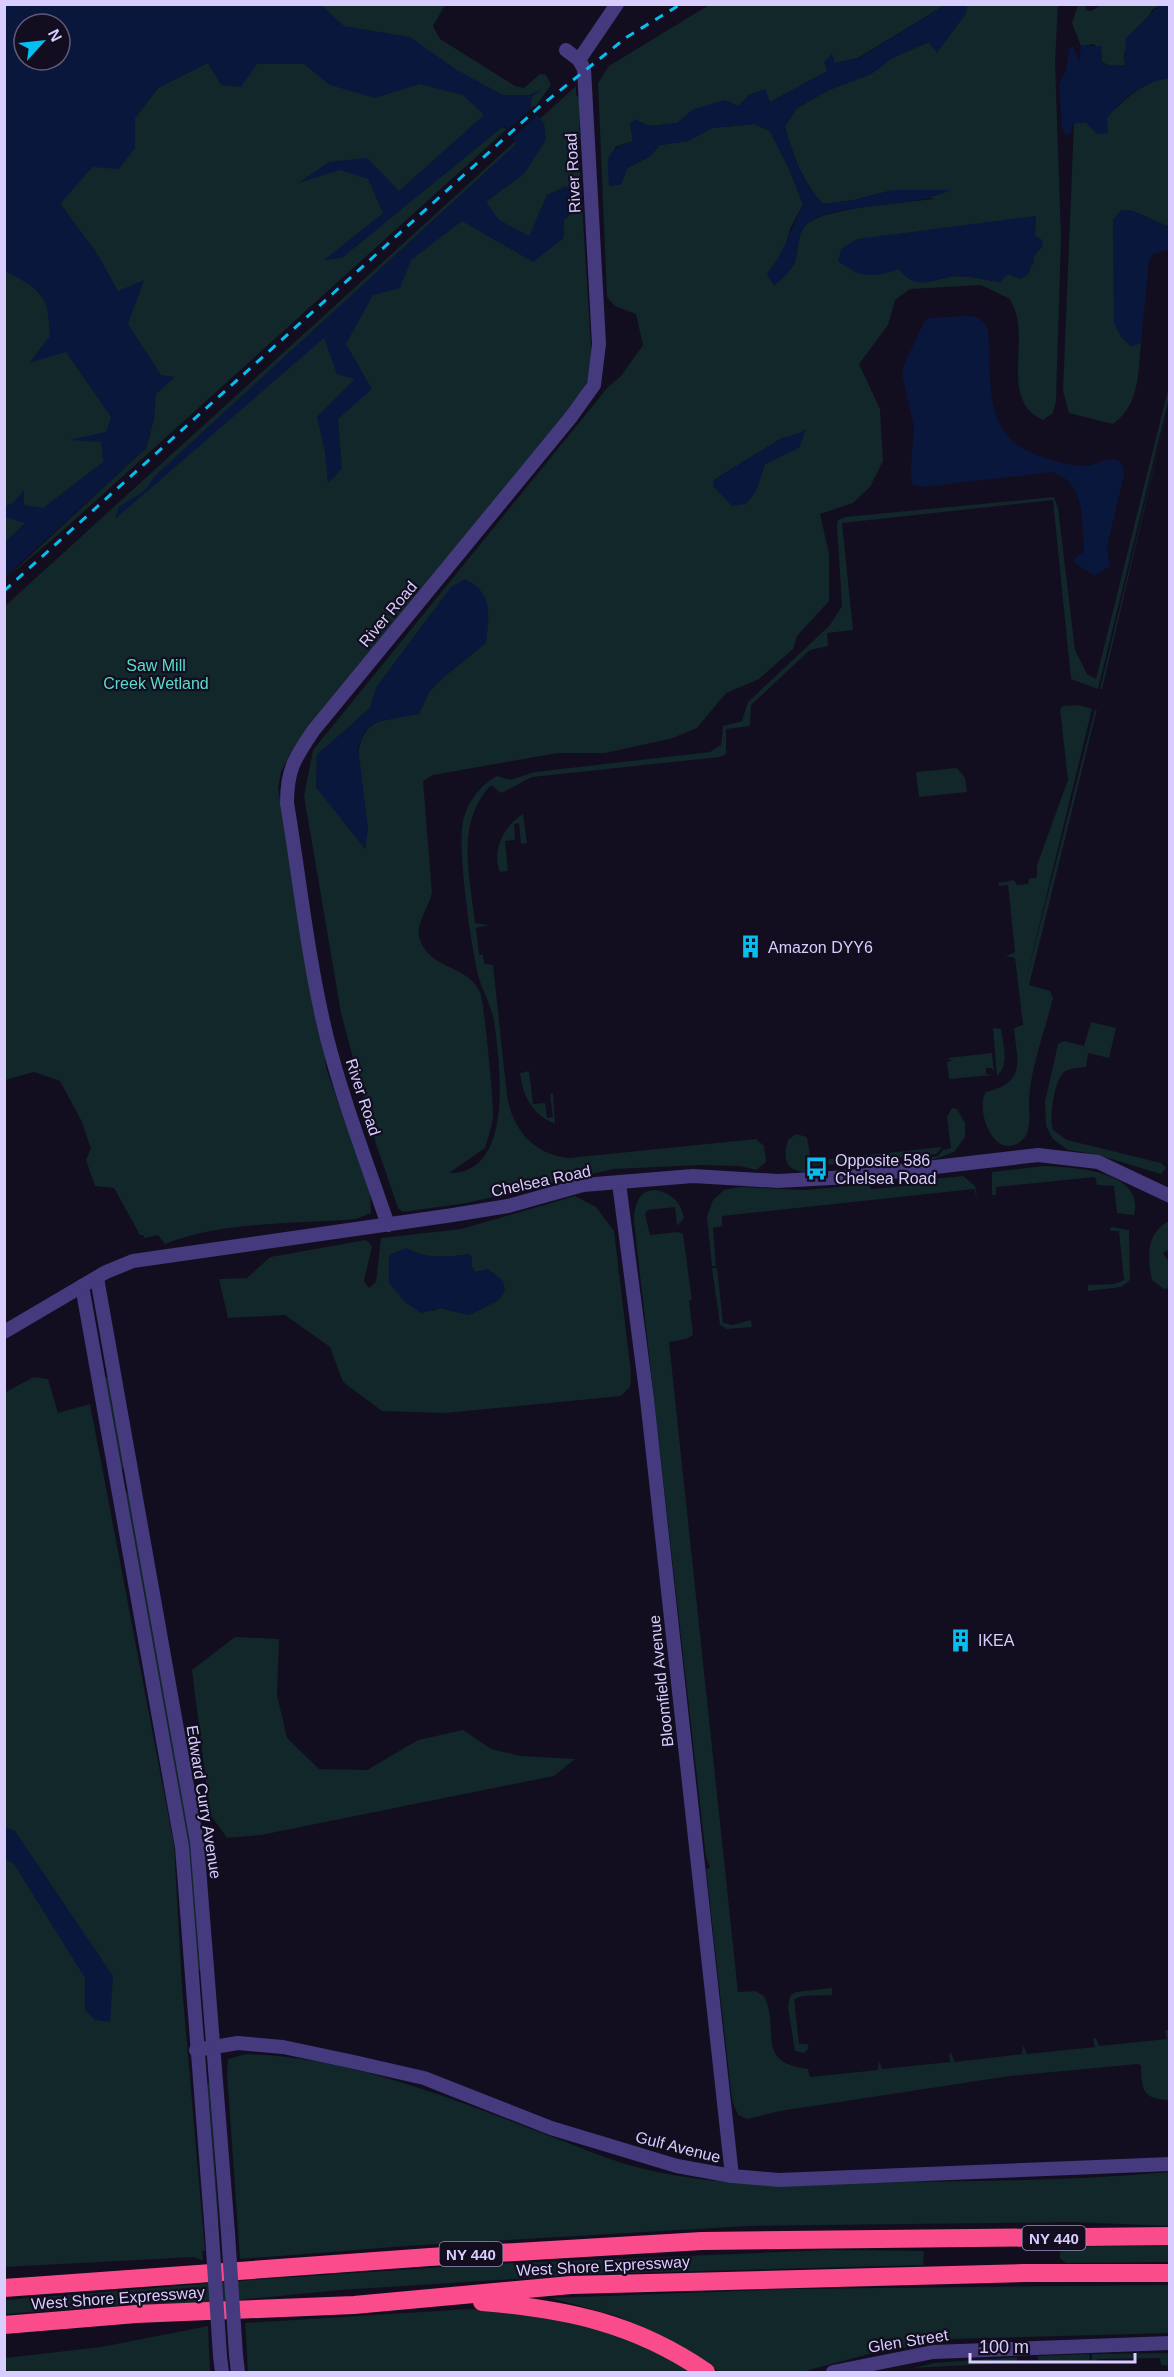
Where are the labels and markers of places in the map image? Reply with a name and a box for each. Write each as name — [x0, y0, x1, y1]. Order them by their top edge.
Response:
building icon: Amazon DYY6 — [737, 934, 763, 960]
place label: Amazon DYY6 — [768, 939, 873, 956]
place label: Opposite 586 Chelsea Road — [835, 1152, 936, 1187]
bus stop icon: Opposite 586 Chelsea Road — [804, 1156, 830, 1182]
building icon: IKEA — [947, 1627, 973, 1653]
place label: IKEA — [978, 1632, 1015, 1649]

